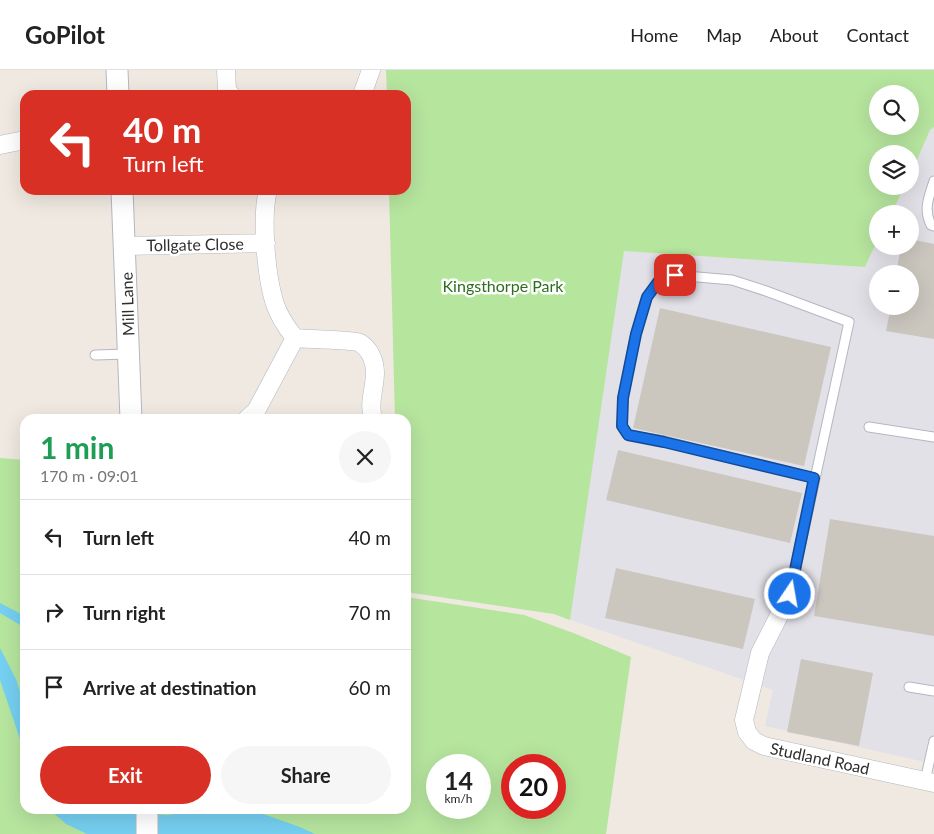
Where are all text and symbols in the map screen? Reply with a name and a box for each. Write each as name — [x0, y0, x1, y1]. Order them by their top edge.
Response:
text: GoPilot — [25, 20, 105, 49]
text: Home — [630, 24, 678, 46]
text: Map — [706, 24, 742, 46]
text: About — [770, 24, 819, 46]
text: Contact — [847, 24, 909, 46]
map controls — [869, 85, 919, 315]
button: search — [869, 85, 919, 135]
text: 40 m — [123, 108, 201, 150]
icon: left — [40, 110, 105, 175]
button: layers — [869, 145, 919, 195]
text: Turn left — [123, 150, 204, 177]
button: + — [869, 205, 919, 255]
street label: Tollgate Close — [146, 234, 244, 254]
pin — [654, 254, 696, 296]
icon: arrive — [661, 261, 689, 289]
button: − — [869, 265, 919, 315]
street label: Mill Lane — [116, 272, 138, 336]
park label: Kingsthorpe Park — [443, 276, 564, 295]
text: 1 min — [40, 429, 114, 465]
button: close — [339, 431, 391, 483]
text: 170 m · 09:01 — [40, 466, 139, 485]
icon: left — [40, 523, 68, 551]
text: Turn left — [83, 526, 154, 549]
text: 40 m — [348, 526, 391, 549]
position arrow — [763, 567, 815, 619]
icon: right — [40, 598, 68, 626]
text: Turn right — [83, 601, 165, 624]
text: 70 m — [348, 601, 391, 624]
icon: arrive — [40, 673, 68, 701]
text: Arrive at destination — [83, 676, 256, 699]
text: 60 m — [348, 676, 391, 699]
street label: Studland Road — [769, 738, 871, 778]
button: Exit — [40, 746, 211, 804]
button: Share — [221, 746, 391, 804]
speed limit sign: 20 — [501, 754, 566, 819]
text: 14 — [444, 765, 473, 795]
text: km/h — [444, 791, 473, 806]

